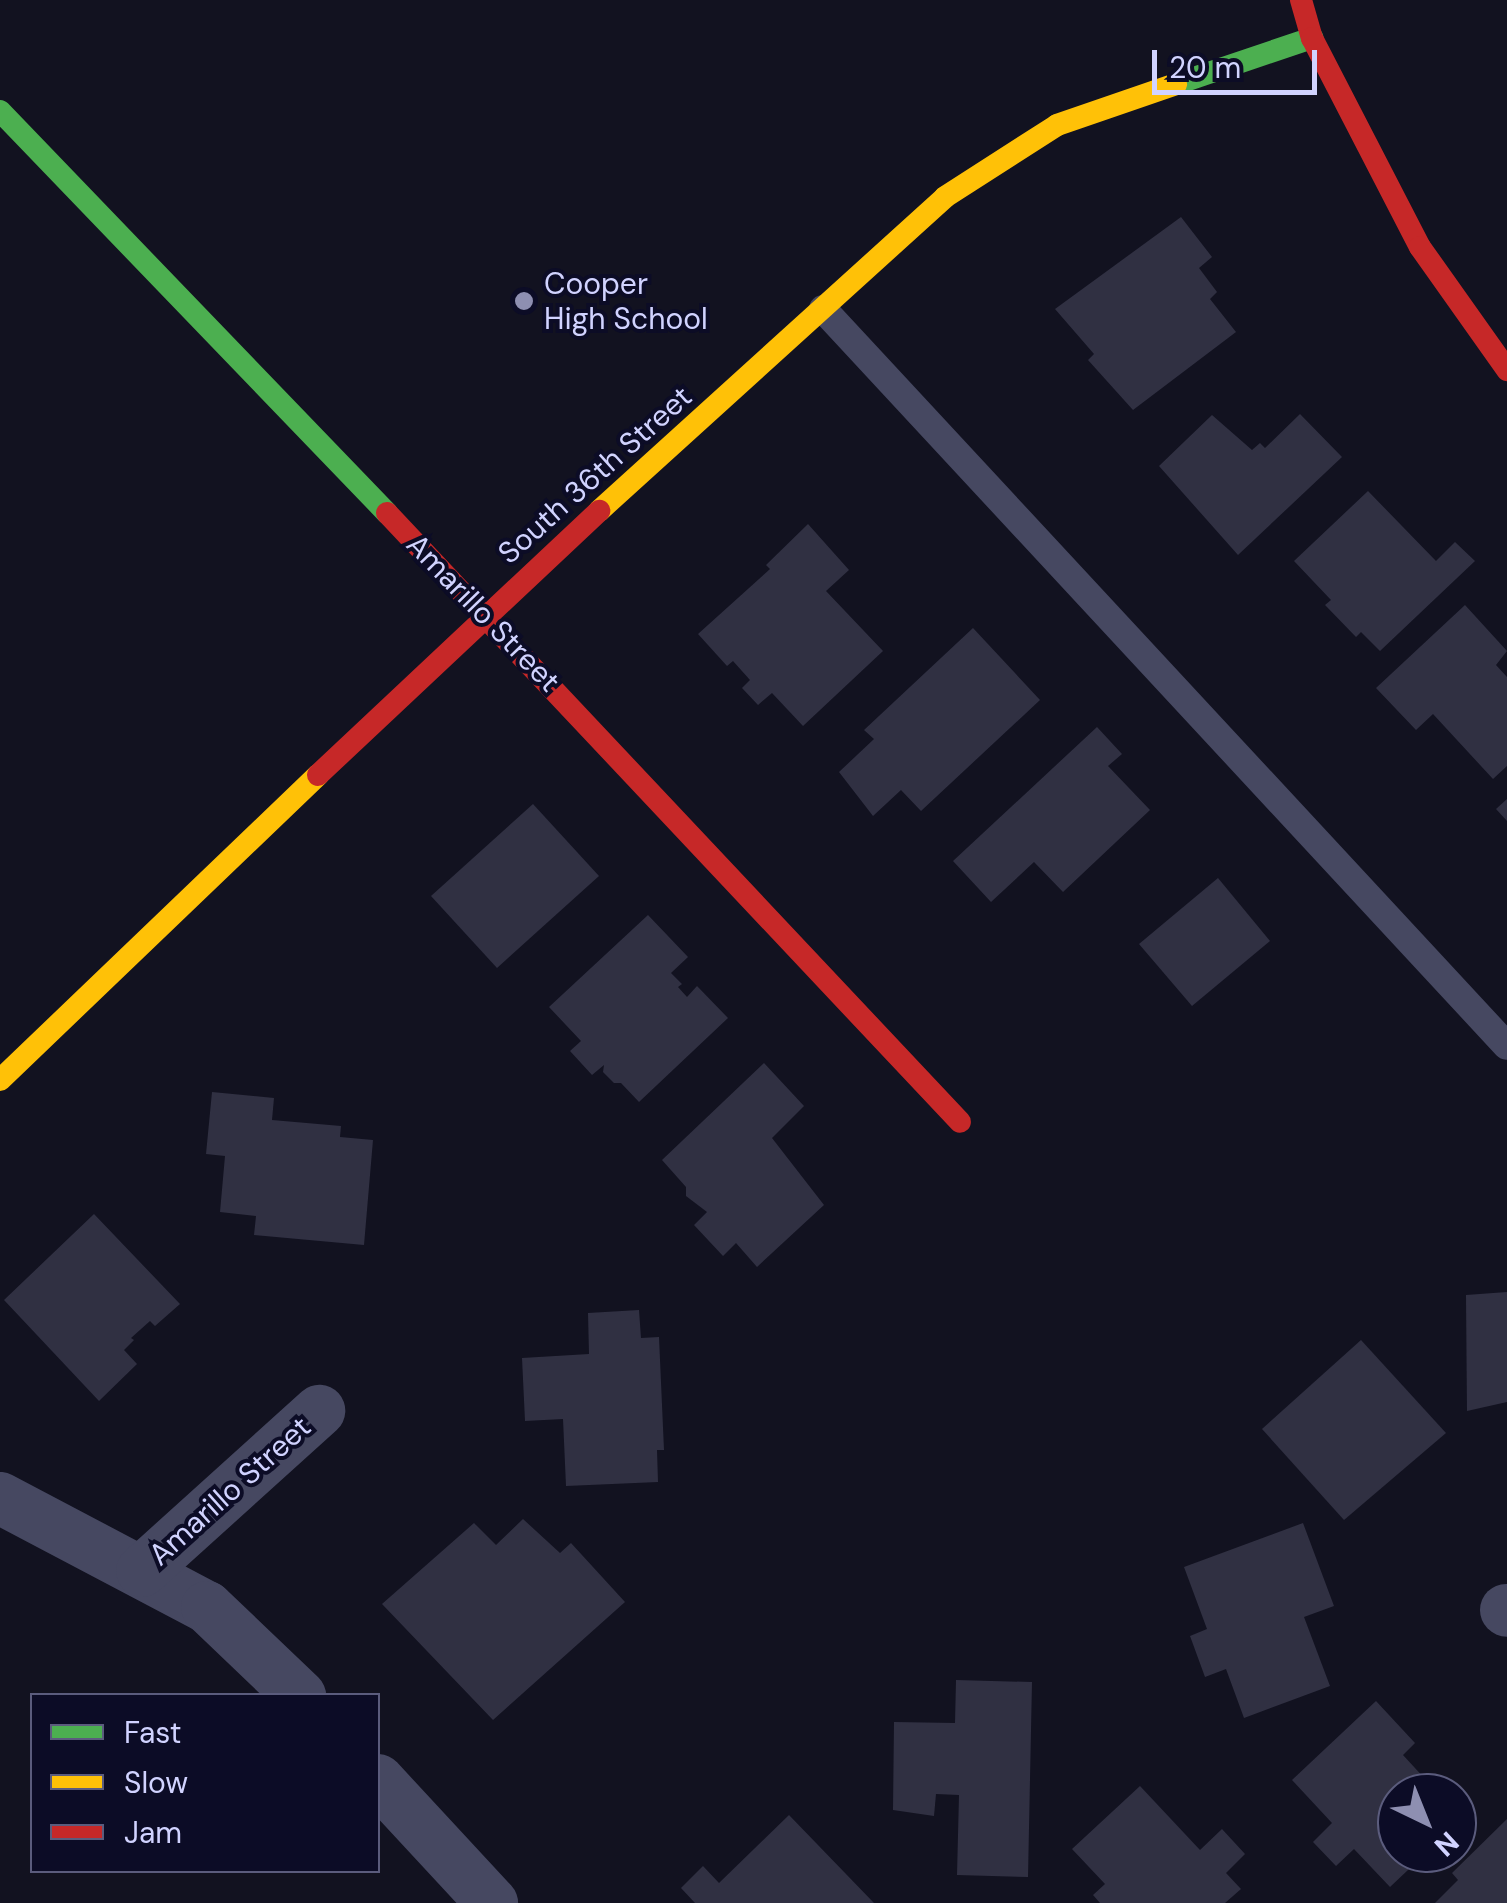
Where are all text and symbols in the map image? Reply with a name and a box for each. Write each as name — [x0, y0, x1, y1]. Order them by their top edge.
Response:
scale bar — [1157, 30, 1322, 92]
text: 20 m — [1169, 48, 1241, 87]
place label: Cooper High School — [544, 266, 708, 336]
marker: Cooper High School — [513, 290, 535, 312]
street label: South 36th Street — [491, 379, 699, 571]
street label: Amarillo Street — [399, 527, 567, 699]
street label: Amarillo Street — [142, 1409, 318, 1573]
legend — [30, 1693, 380, 1873]
text: Fast — [124, 1713, 182, 1752]
text: Slow — [124, 1763, 188, 1802]
north arrow — [1377, 1773, 1477, 1873]
text: Jam — [124, 1813, 182, 1852]
text: N — [1426, 1823, 1467, 1864]

